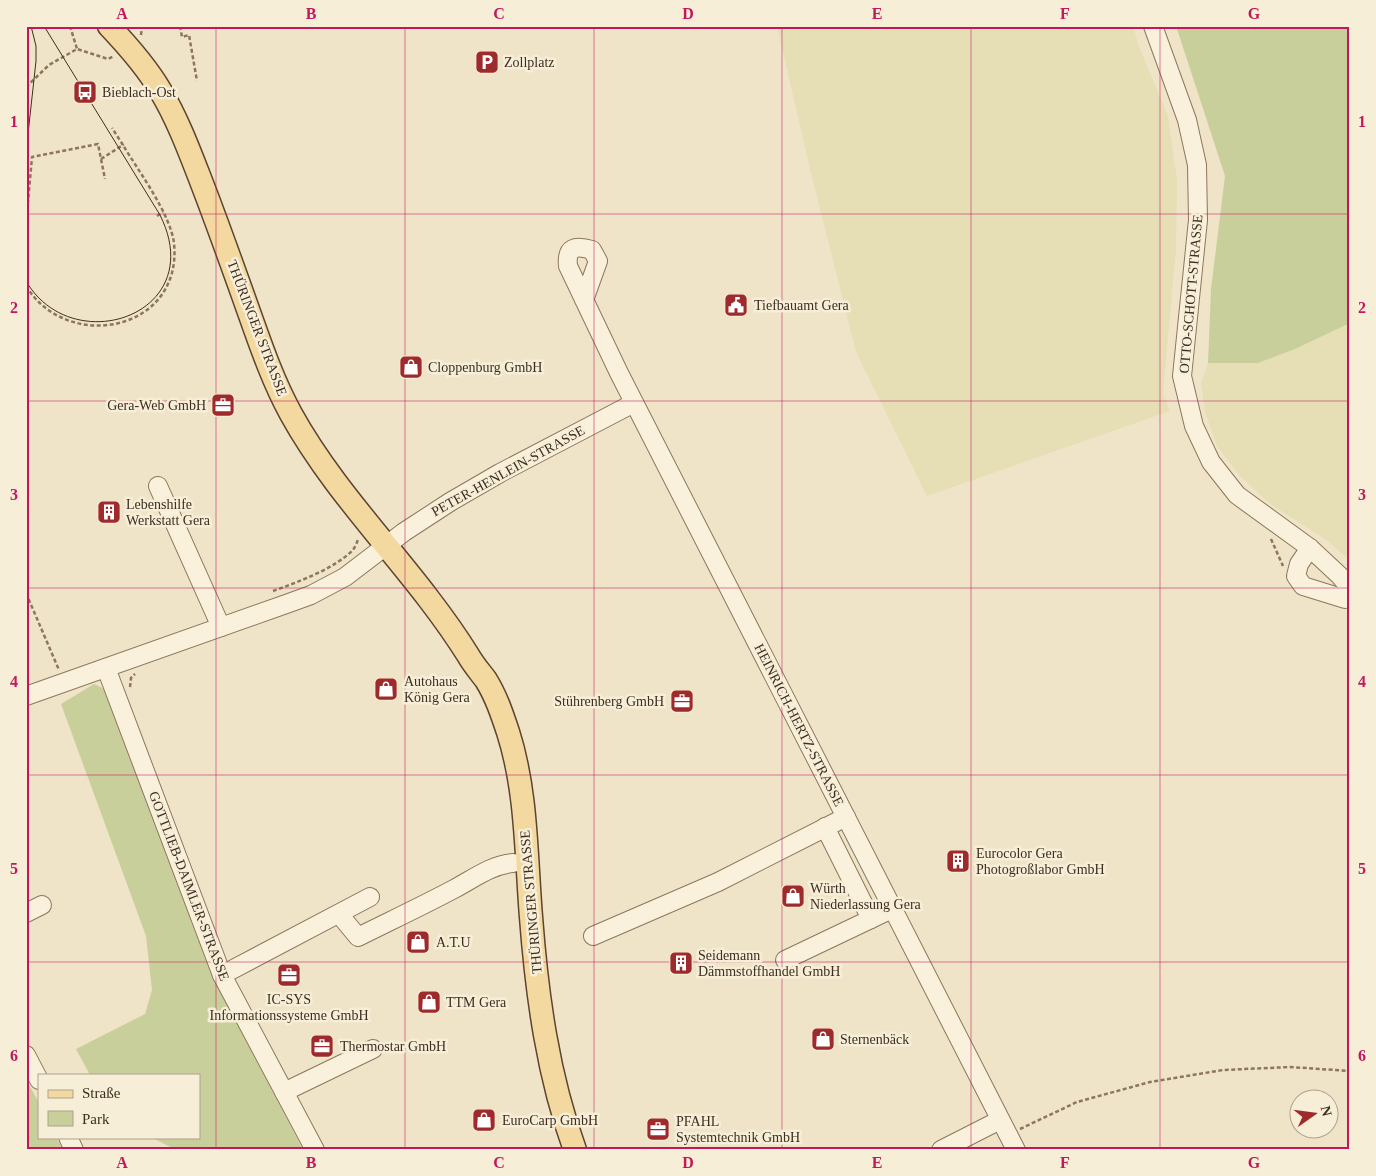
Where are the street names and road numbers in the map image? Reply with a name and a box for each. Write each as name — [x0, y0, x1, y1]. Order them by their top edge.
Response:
street label: OTTO-SCHOTT-STRASSE — [1177, 214, 1205, 374]
street label: THÜRINGER STRASSE — [224, 258, 291, 398]
street label: PETER-HENLEIN-STRASSE — [429, 423, 587, 519]
street label: HEINRICH-HERTZ-STRASSE — [751, 641, 847, 809]
street label: GOTTLIEB-DAIMLER-STRASSE — [146, 789, 232, 983]
street label: THÜRINGER STRASSE — [516, 829, 545, 975]

